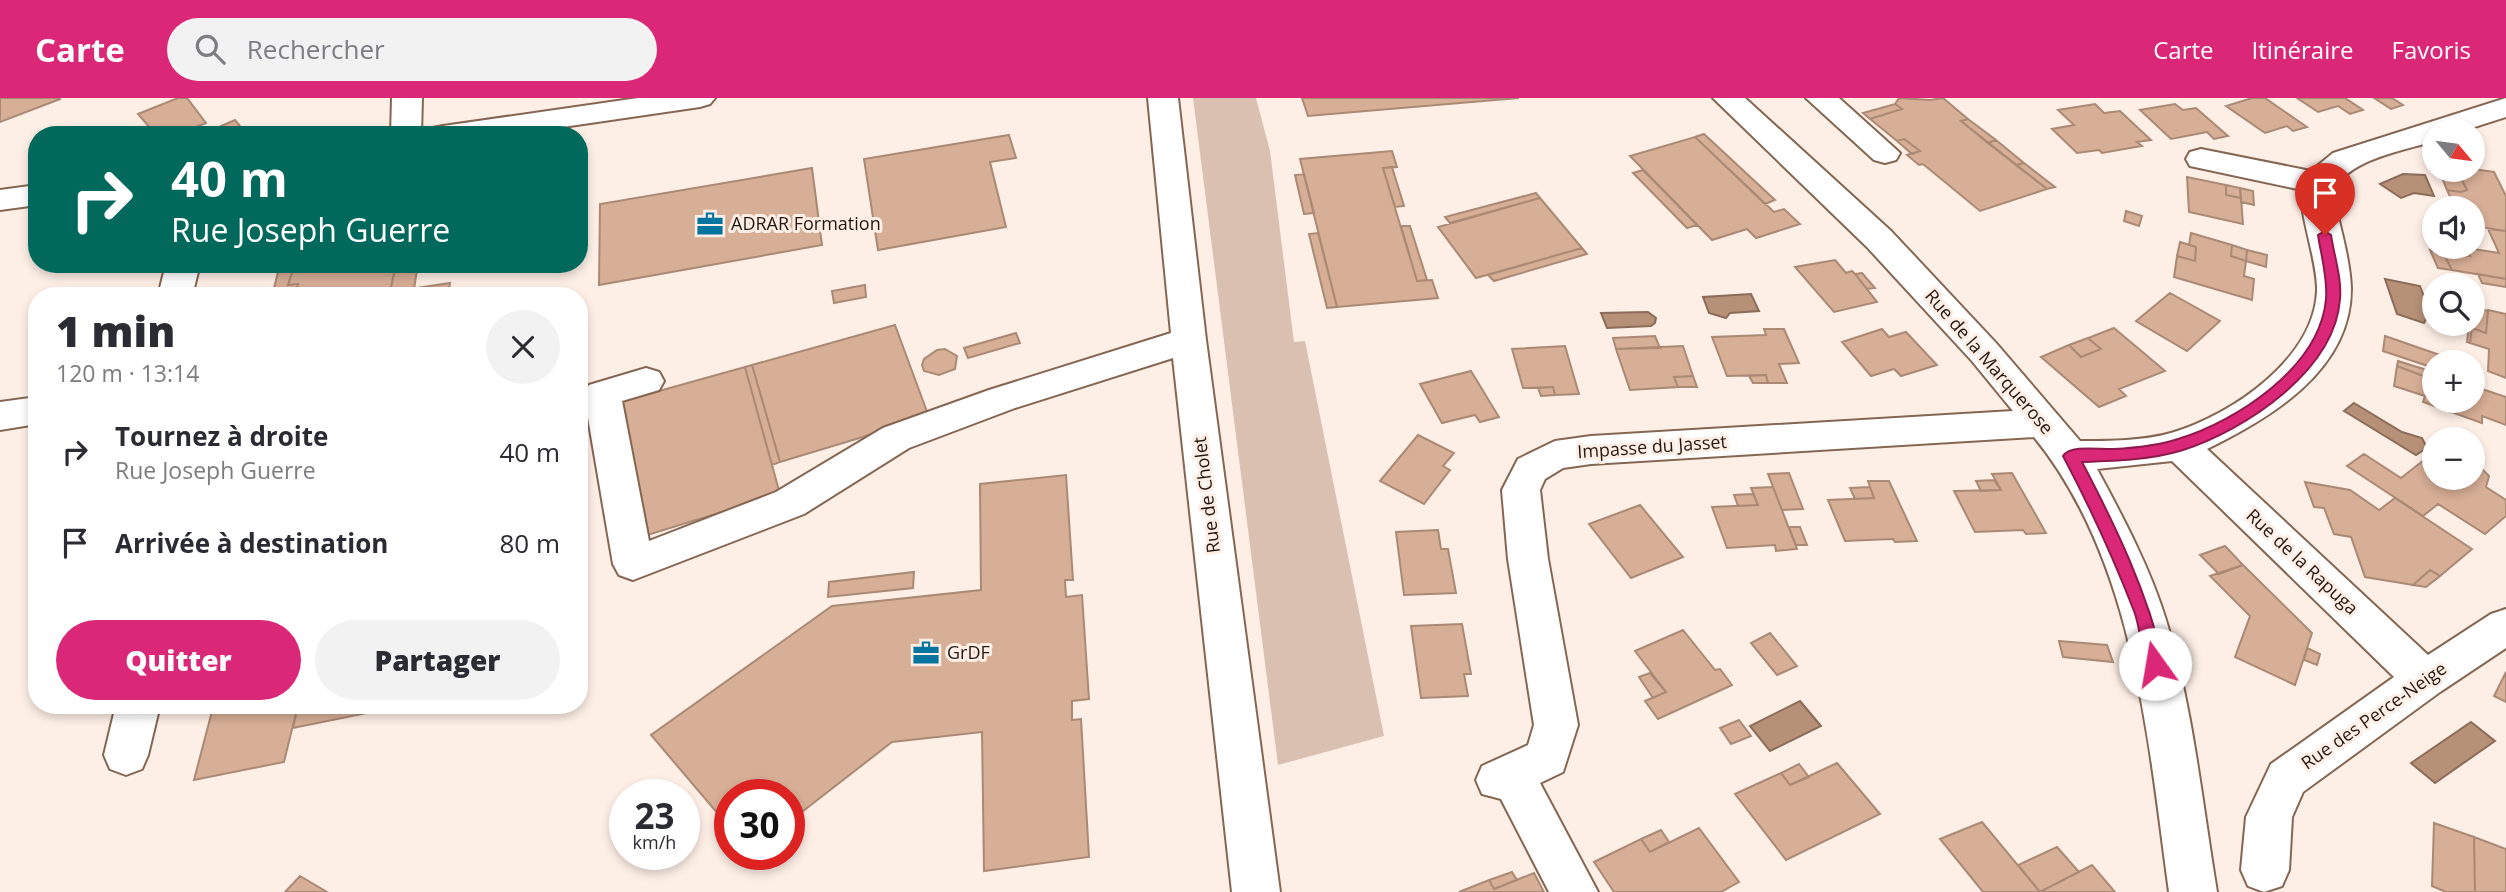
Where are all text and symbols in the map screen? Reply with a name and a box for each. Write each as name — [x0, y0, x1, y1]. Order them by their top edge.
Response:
search box — [167, 18, 657, 81]
text: Carte — [35, 27, 125, 72]
icon: search — [191, 30, 229, 68]
text: Rechercher — [247, 31, 385, 67]
text: Carte — [2153, 33, 2214, 66]
text: Itinéraire — [2252, 33, 2354, 66]
text: Favoris — [2392, 33, 2471, 66]
north arrow — [2422, 119, 2485, 182]
map controls — [2422, 119, 2485, 490]
text: 40 m — [171, 145, 288, 211]
icon: right — [56, 154, 147, 245]
pin — [2295, 163, 2355, 235]
icon: arrive — [2306, 174, 2344, 212]
button: sound — [2422, 196, 2485, 259]
text: Rue Joseph Guerre — [171, 208, 450, 251]
office icon: ADRAR Formation — [695, 209, 725, 239]
place label: ADRAR Formation — [731, 211, 881, 235]
button: search — [2422, 273, 2485, 336]
street label: Rue de la Marquerose — [1920, 284, 2059, 439]
text: 1 min — [56, 302, 175, 359]
button: close — [486, 310, 560, 384]
button: + — [2422, 350, 2485, 413]
text: 120 m · 13:14 — [56, 357, 199, 389]
text: Tournez à droite — [115, 418, 328, 454]
button: − — [2422, 427, 2485, 490]
street label: Impasse du Jasset — [1576, 429, 1728, 463]
icon: right — [56, 433, 94, 471]
text: 40 m — [499, 434, 560, 470]
street label: Rue de Cholet — [1187, 436, 1225, 555]
text: Rue Joseph Guerre — [115, 454, 316, 486]
street label: Rue de la Rapuga — [2242, 503, 2364, 619]
icon: arrive — [56, 524, 94, 562]
text: Arrivée à destination — [115, 525, 388, 561]
text: 80 m — [499, 525, 560, 561]
button: Quitter — [56, 620, 301, 700]
button: Partager — [315, 620, 560, 700]
position arrow — [2118, 627, 2192, 701]
office icon: GrDF — [911, 638, 941, 668]
place label: GrDF — [947, 640, 990, 664]
street label: Rue des Perce-Neige — [2296, 656, 2451, 774]
speed limit sign: 30 — [714, 779, 805, 870]
text: 23 — [634, 792, 675, 839]
text: km/h — [633, 830, 676, 854]

